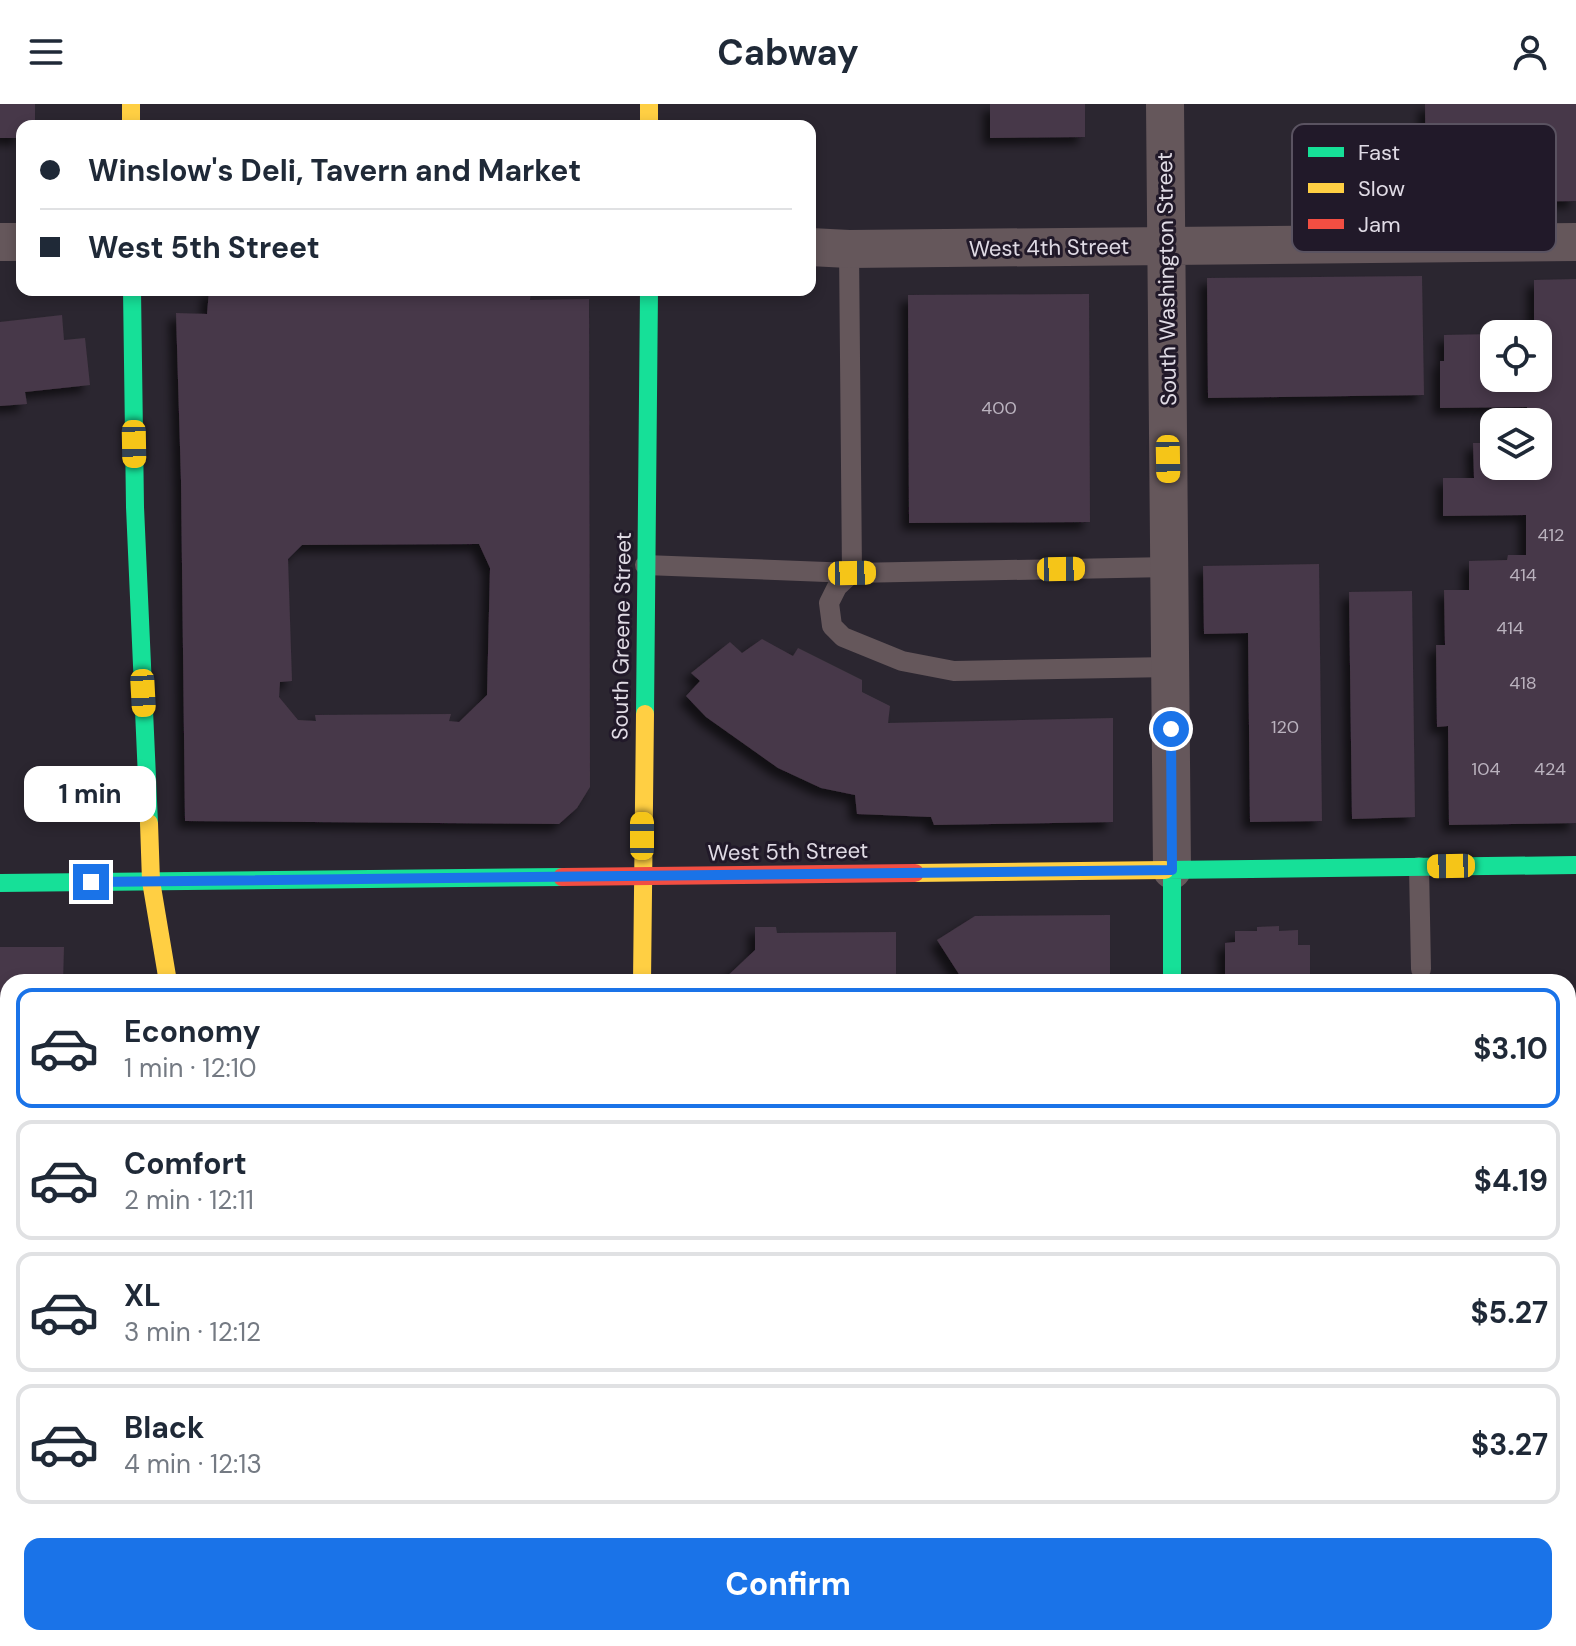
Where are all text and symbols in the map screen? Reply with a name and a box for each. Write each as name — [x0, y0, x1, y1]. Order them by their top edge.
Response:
text: Cabway — [717, 29, 859, 76]
icon: menu — [24, 30, 68, 74]
icon: person — [1508, 30, 1552, 74]
legend — [1292, 124, 1556, 252]
text: Fast — [1358, 138, 1400, 167]
text: Winslow's Deli, Tavern and Market — [88, 151, 581, 190]
street label: South Washington Street — [1150, 152, 1183, 406]
text: Slow — [1358, 174, 1405, 203]
text: Jam — [1358, 210, 1401, 239]
text: West 5th Street — [88, 228, 320, 267]
street label: West 4th Street — [968, 232, 1130, 263]
map controls — [1480, 320, 1552, 480]
button: locate — [1480, 320, 1552, 392]
house number: 400 — [981, 396, 1017, 420]
button: layers — [1480, 408, 1552, 480]
car — [122, 420, 146, 468]
car — [1156, 435, 1180, 483]
house number: 412 — [1538, 523, 1564, 547]
street label: South Greene Street — [605, 532, 638, 740]
car — [1037, 557, 1085, 581]
car — [828, 561, 876, 585]
house number: 414 — [1509, 563, 1537, 587]
house number: 414 — [1496, 616, 1524, 640]
car — [130, 668, 156, 718]
house number: 418 — [1509, 671, 1537, 695]
route start — [1153, 711, 1189, 747]
house number: 120 — [1271, 715, 1299, 739]
house number: 104 — [1472, 757, 1500, 781]
house number: 424 — [1534, 757, 1566, 781]
callout: 1 min — [25, 766, 157, 822]
text: 1 min — [58, 777, 122, 811]
car — [630, 812, 654, 860]
street label: West 5th Street — [707, 836, 869, 867]
car — [1427, 854, 1475, 878]
route end — [73, 864, 109, 900]
icon: car — [28, 1012, 100, 1084]
text: Economy — [124, 1012, 261, 1051]
text: $3.10 — [1473, 1029, 1548, 1068]
text: 1 min · 12:10 — [124, 1051, 257, 1085]
icon: car — [28, 1144, 100, 1216]
text: Comfort — [124, 1144, 247, 1183]
text: $4.19 — [1474, 1161, 1548, 1200]
text: 2 min · 12:11 — [124, 1183, 254, 1217]
icon: car — [28, 1276, 100, 1348]
text: XL — [124, 1276, 161, 1315]
text: $5.27 — [1470, 1293, 1548, 1332]
text: 3 min · 12:12 — [124, 1315, 261, 1349]
icon: car — [28, 1408, 100, 1480]
text: Black — [124, 1408, 204, 1447]
text: $3.27 — [1471, 1425, 1548, 1464]
text: 4 min · 12:13 — [124, 1447, 262, 1481]
button: Confirm — [24, 1538, 1552, 1630]

